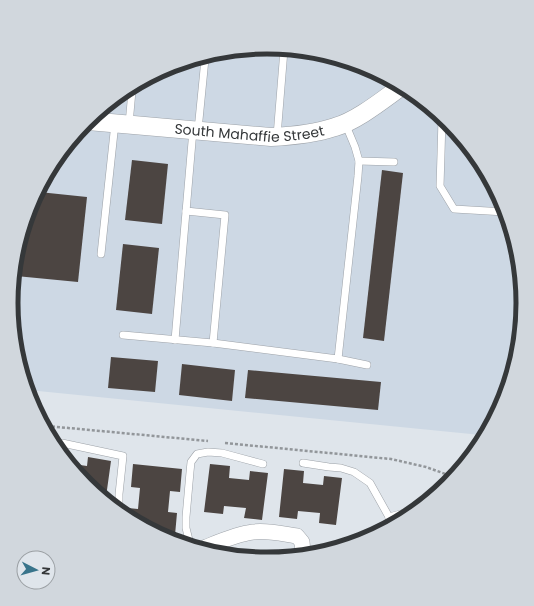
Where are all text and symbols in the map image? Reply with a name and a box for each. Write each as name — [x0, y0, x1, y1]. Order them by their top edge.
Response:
street label: South Mahaffie Street — [174, 119, 326, 147]
north arrow — [16, 550, 56, 590]
text: N — [38, 566, 54, 576]

